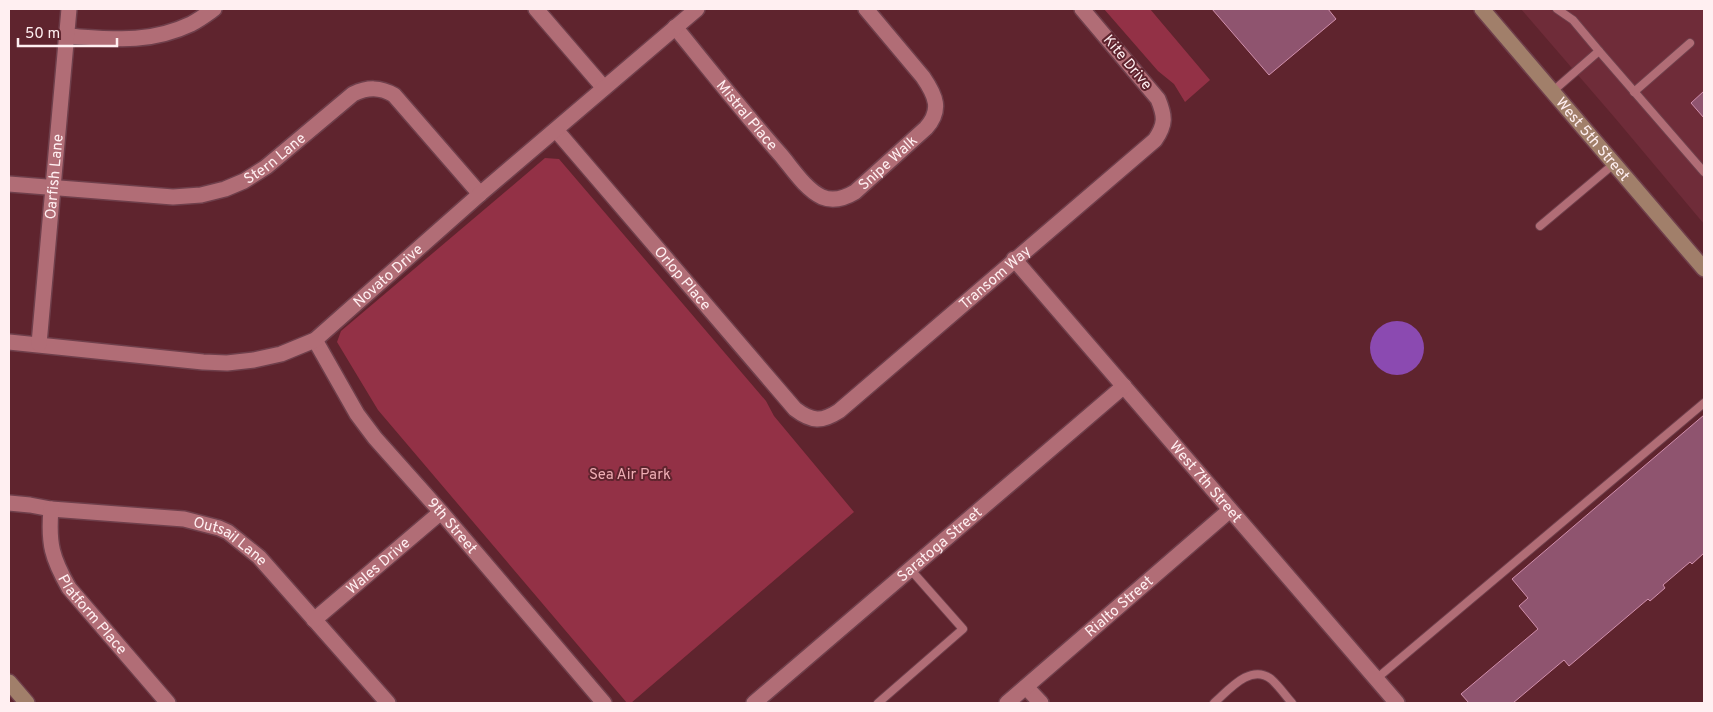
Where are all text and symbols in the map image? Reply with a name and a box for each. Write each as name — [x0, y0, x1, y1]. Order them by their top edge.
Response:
scale bar — [18, 15, 116, 47]
text: 50 m — [25, 25, 60, 44]
street label: Kite Drive — [1098, 31, 1155, 94]
street label: Mistral Place — [711, 77, 781, 155]
street label: West 5th Street — [1551, 94, 1633, 186]
street label: Stern Lane — [241, 130, 310, 190]
street label: Snipe Walk — [855, 132, 922, 195]
street label: Oarfish Lane — [42, 133, 69, 220]
street label: Novato Drive — [350, 241, 428, 313]
street label: Transom Way — [956, 242, 1036, 315]
street label: Orlop Place — [649, 243, 714, 315]
street label: West 7th Street — [1164, 438, 1245, 527]
park label: Sea Air Park — [589, 466, 671, 485]
street label: 9th Street — [422, 495, 481, 558]
street label: Saratoga Street — [894, 504, 987, 587]
street label: Outsail Lane — [191, 514, 271, 571]
street label: Wales Drive — [343, 534, 415, 599]
street label: Platform Place — [52, 572, 130, 659]
street label: Rialto Street — [1082, 572, 1158, 642]

